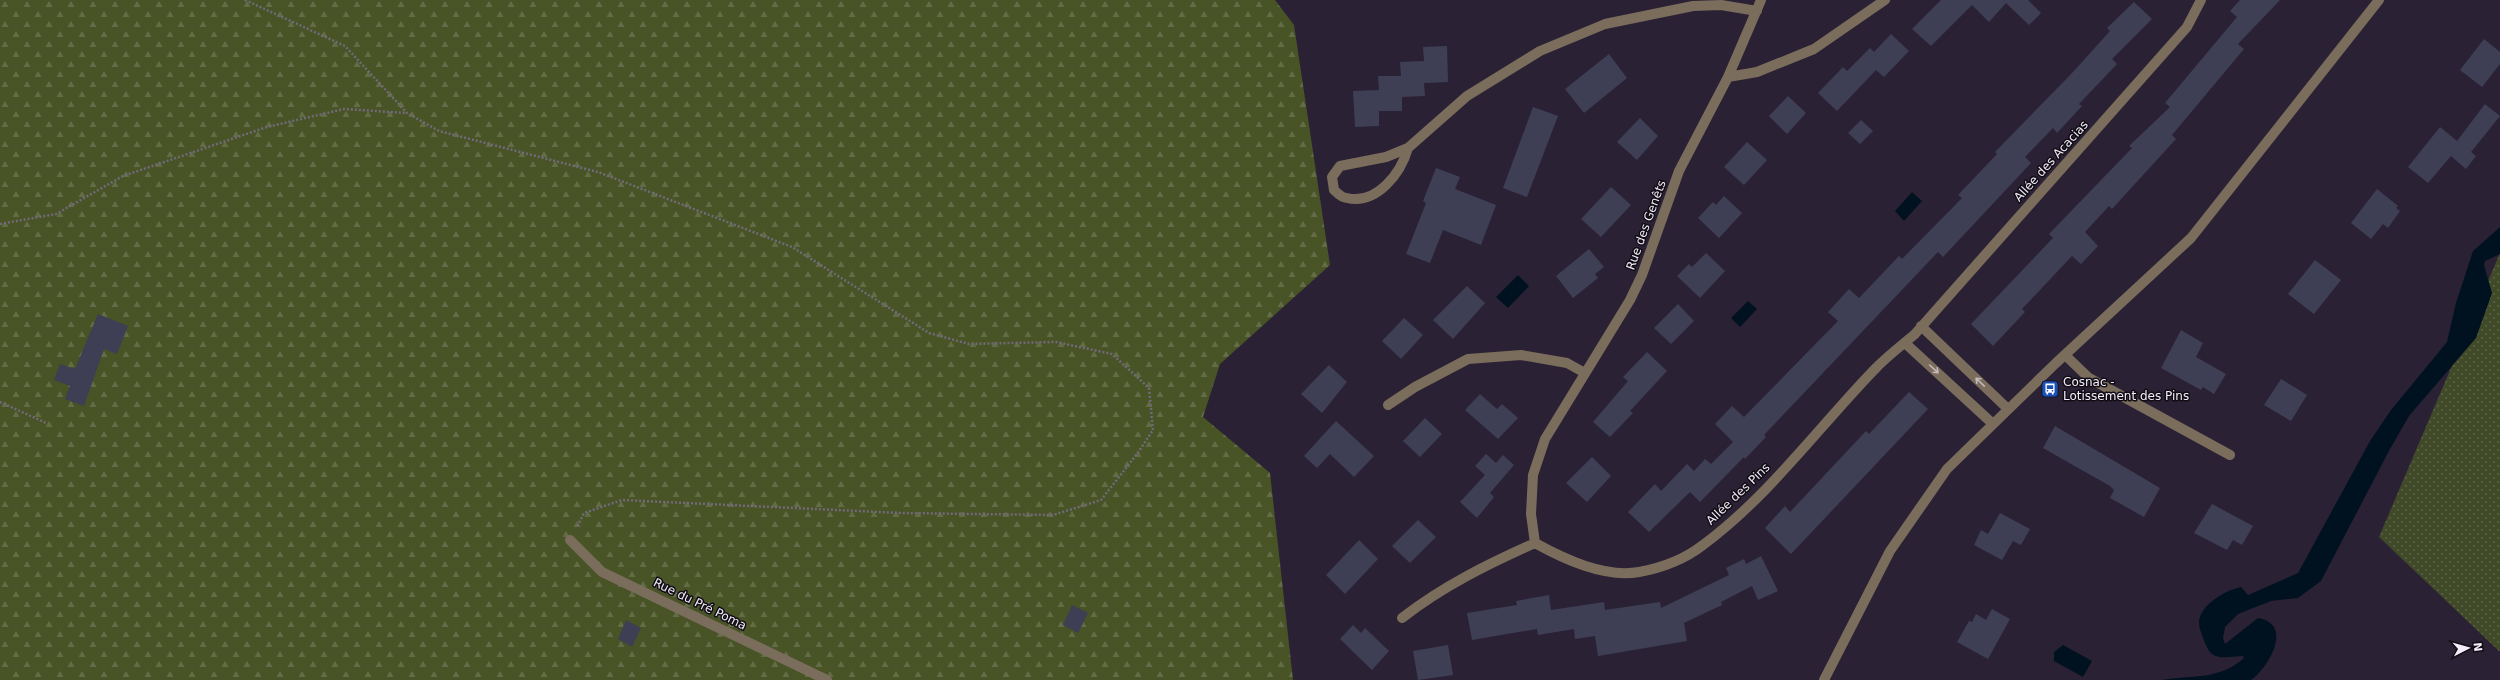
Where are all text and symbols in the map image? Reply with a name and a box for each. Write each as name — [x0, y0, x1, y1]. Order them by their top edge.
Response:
street label: Allée des Acacias — [2011, 118, 2091, 204]
street label: Rue des Genêts — [1623, 178, 1669, 272]
one-way arrow — [1928, 364, 1938, 373]
place label: Cosnac - Lotissement des Pins — [2063, 375, 2189, 403]
one-way arrow — [1975, 377, 1985, 387]
bus stop icon: Cosnac - Lotissement des Pins — [2040, 379, 2060, 399]
street label: Allée des Pins — [1703, 460, 1773, 528]
street label: Rue du Pré Poma — [651, 575, 749, 633]
north arrow — [2448, 628, 2488, 668]
text: N — [2471, 642, 2484, 652]

